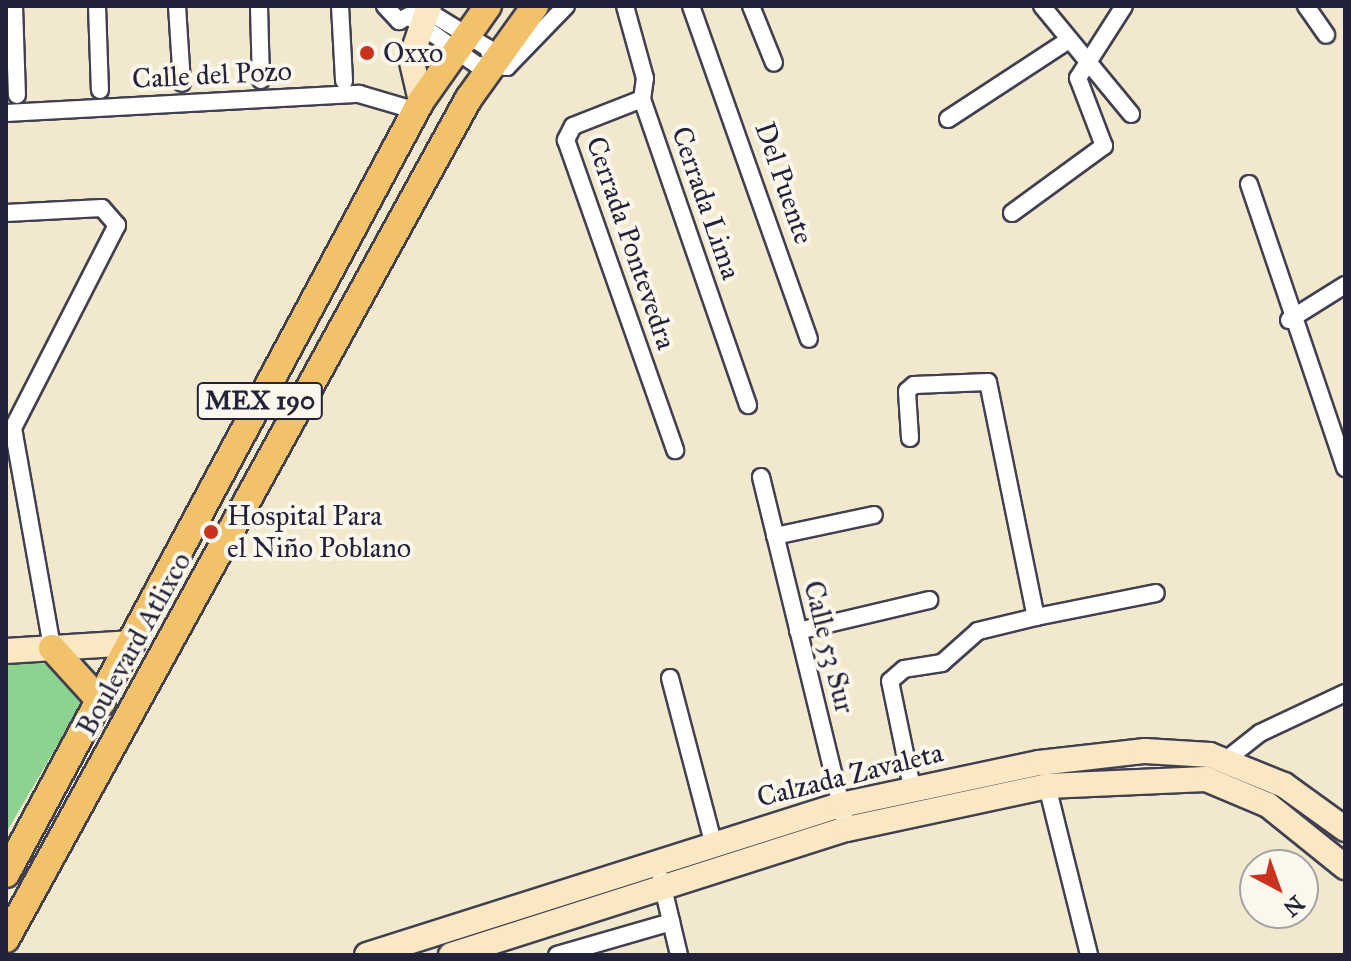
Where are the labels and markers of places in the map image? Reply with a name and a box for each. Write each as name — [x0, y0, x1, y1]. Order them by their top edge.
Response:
place label: Oxxo — [383, 36, 443, 70]
marker: Oxxo — [358, 44, 376, 62]
place label: Hospital Para el Niño Poblano — [227, 499, 411, 565]
marker: Hospital Para el Niño Poblano — [202, 523, 220, 541]

